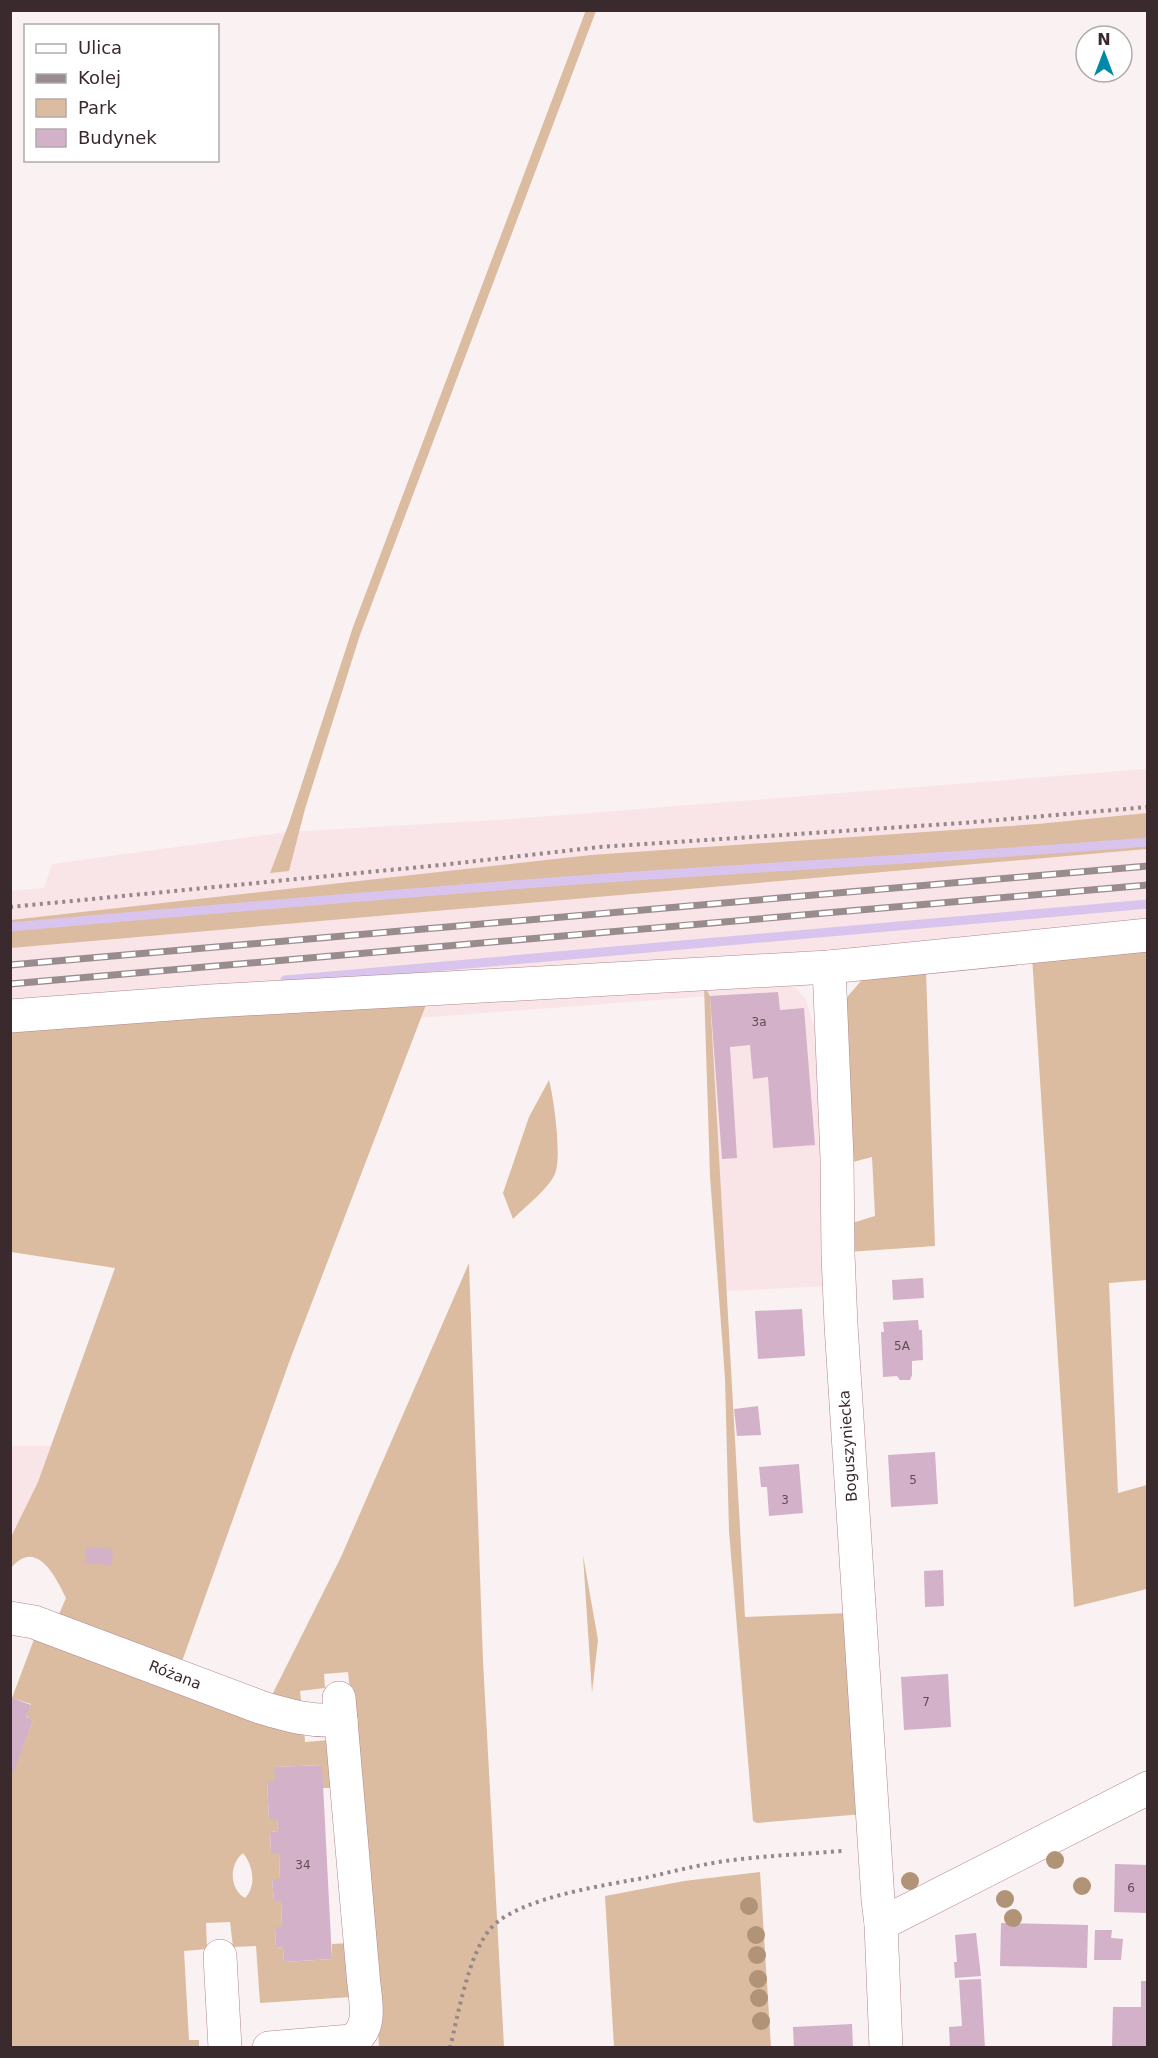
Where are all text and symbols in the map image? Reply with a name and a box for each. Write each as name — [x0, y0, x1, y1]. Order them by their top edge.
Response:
legend — [24, 24, 219, 162]
north arrow — [1074, 24, 1134, 84]
text: N — [1097, 30, 1111, 49]
text: Ulica — [78, 37, 122, 58]
text: Kolej — [78, 67, 121, 88]
text: Park — [78, 97, 117, 118]
text: Budynek — [78, 127, 157, 148]
house number: 3a — [752, 1015, 767, 1029]
house number: 5A — [894, 1339, 911, 1353]
street label: Boguszyniecka — [835, 1390, 861, 1502]
house number: 5 — [909, 1473, 917, 1487]
house number: 3 — [781, 1493, 789, 1507]
street label: Różana — [146, 1657, 204, 1693]
house number: 7 — [922, 1695, 930, 1709]
house number: 34 — [295, 1858, 311, 1872]
house number: 6 — [1127, 1881, 1135, 1895]

